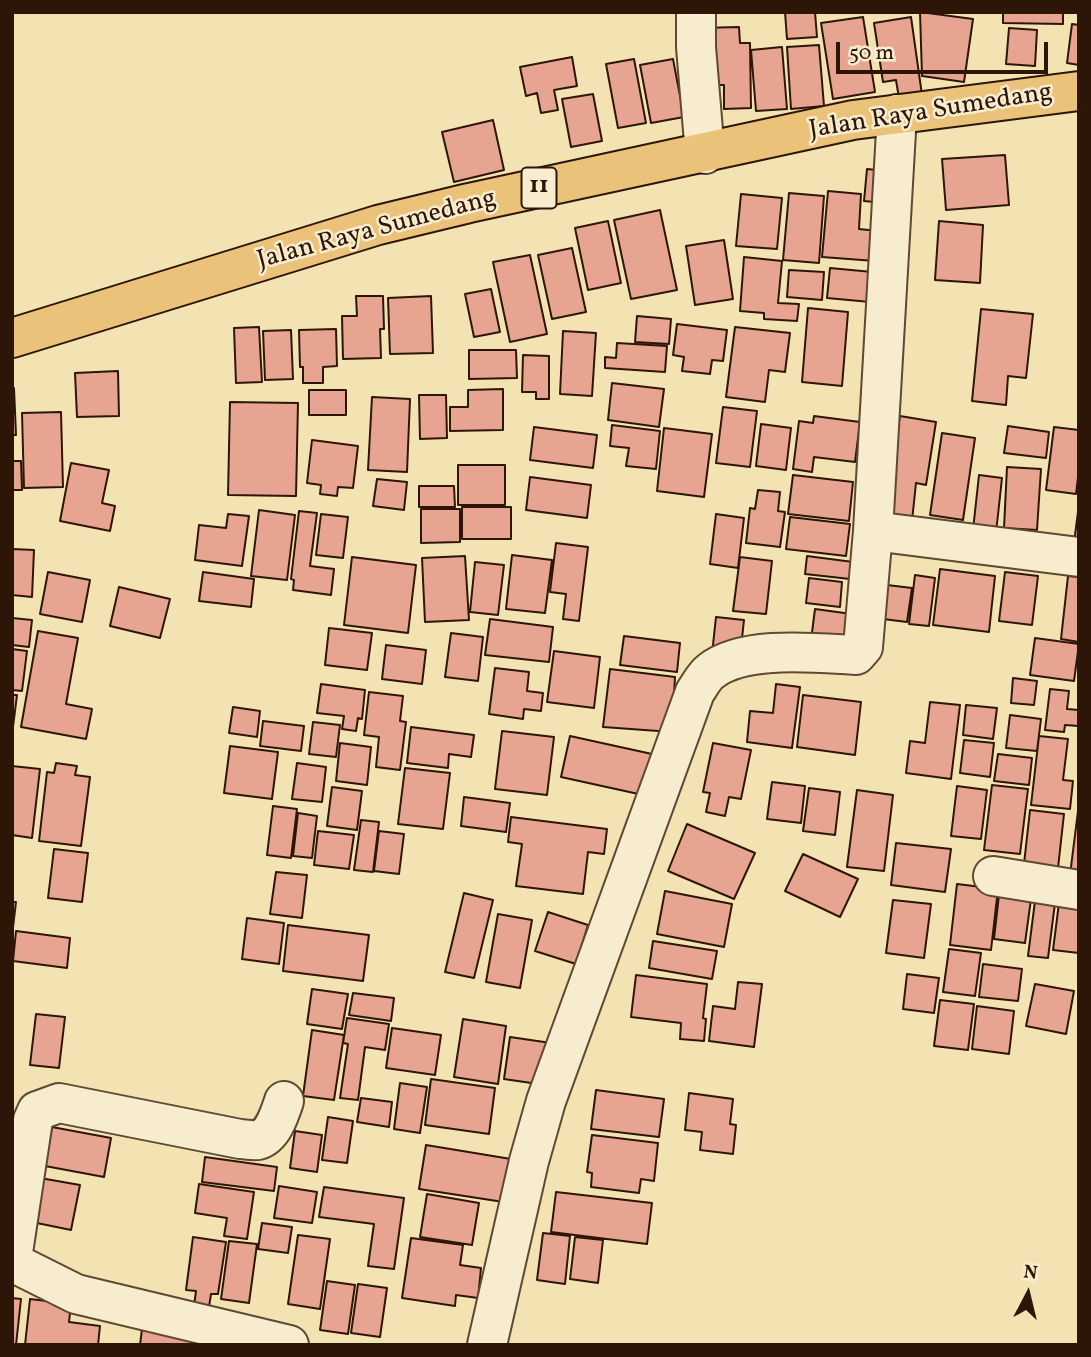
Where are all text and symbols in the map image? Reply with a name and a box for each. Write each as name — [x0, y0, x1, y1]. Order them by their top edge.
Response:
scale bar — [839, 28, 1051, 72]
text: 50 m — [849, 39, 894, 68]
street label: Jalan Raya Sumedang — [807, 78, 1055, 148]
road number: 11 — [522, 168, 556, 208]
street label: Jalan Raya Sumedang — [254, 184, 500, 278]
north arrow — [993, 1259, 1063, 1329]
text: N — [1022, 1259, 1039, 1287]

